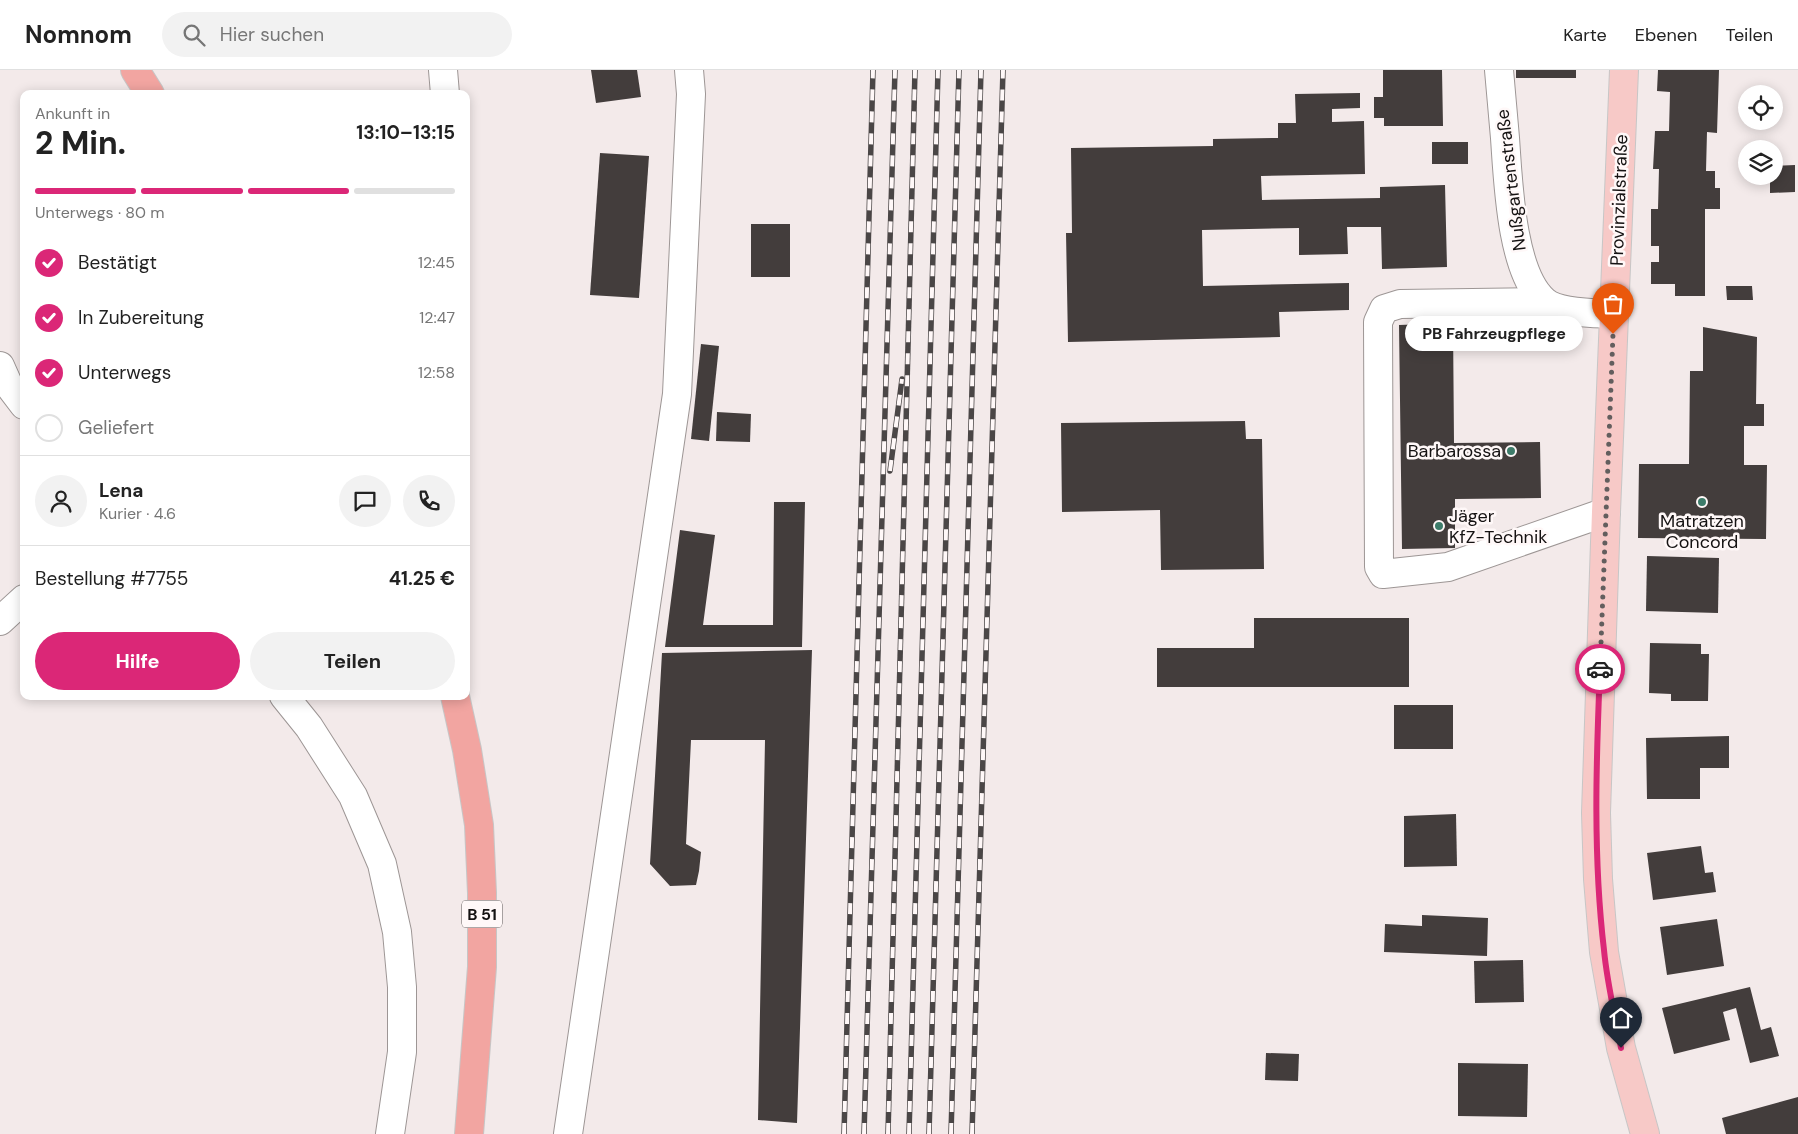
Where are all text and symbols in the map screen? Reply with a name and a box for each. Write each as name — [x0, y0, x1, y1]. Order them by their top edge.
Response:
search box — [162, 12, 512, 57]
text: Nomnom — [25, 19, 132, 50]
icon: search — [180, 21, 208, 49]
text: Hier suchen — [220, 22, 324, 47]
text: Karte — [1563, 23, 1607, 47]
text: Ebenen — [1635, 23, 1697, 47]
text: Teilen — [1725, 23, 1773, 47]
map controls — [1738, 85, 1783, 185]
button: locate — [1738, 85, 1783, 130]
text: Ankunft in — [35, 103, 110, 124]
street label: Nußgartenstraße — [1490, 108, 1532, 252]
text: 13:10–13:15 — [356, 120, 455, 145]
text: 2 Min. — [35, 122, 126, 164]
street label: Provinzialstraße — [1605, 134, 1633, 266]
button: layers — [1738, 140, 1783, 185]
text: Unterwegs · 80 m — [35, 202, 165, 223]
icon: check — [35, 249, 63, 277]
text: Bestätigt — [78, 250, 157, 275]
text: 12:45 — [418, 252, 455, 273]
pin — [1592, 283, 1634, 334]
icon: bag — [1599, 290, 1627, 318]
icon: check — [35, 304, 63, 332]
text: In Zubereitung — [78, 305, 204, 330]
text: 12:47 — [419, 307, 455, 328]
callout: PB Fahrzeugpflege — [1406, 316, 1583, 352]
text: PB Fahrzeugpflege — [1422, 323, 1566, 344]
icon: check — [35, 359, 63, 387]
text: Unterwegs — [78, 360, 171, 385]
text: 12:58 — [418, 362, 455, 383]
text: Geliefert — [78, 415, 154, 440]
place label: Barbarossa — [1408, 439, 1501, 463]
marker: Barbarossa — [1505, 445, 1517, 457]
button: person — [35, 475, 87, 527]
button: chat — [339, 475, 391, 527]
button: phone — [403, 475, 455, 527]
text: Lena — [99, 478, 143, 503]
marker: Matratzen Concord — [1696, 496, 1708, 508]
text: Kurier · 4.6 — [99, 503, 176, 524]
place label: Jäger KfZ-Technik — [1449, 504, 1547, 549]
place label: Matratzen Concord — [1660, 509, 1744, 554]
marker: Jäger KfZ-Technik — [1433, 520, 1445, 532]
text: Bestellung #7755 — [35, 566, 188, 591]
text: 41.25 € — [389, 566, 455, 591]
button: Hilfe — [35, 632, 240, 690]
button: Teilen — [250, 632, 455, 690]
courier — [1575, 644, 1625, 694]
icon: car — [1586, 655, 1614, 683]
road number: B 51 — [462, 901, 502, 928]
pin — [1600, 997, 1642, 1048]
icon: home — [1607, 1004, 1635, 1032]

